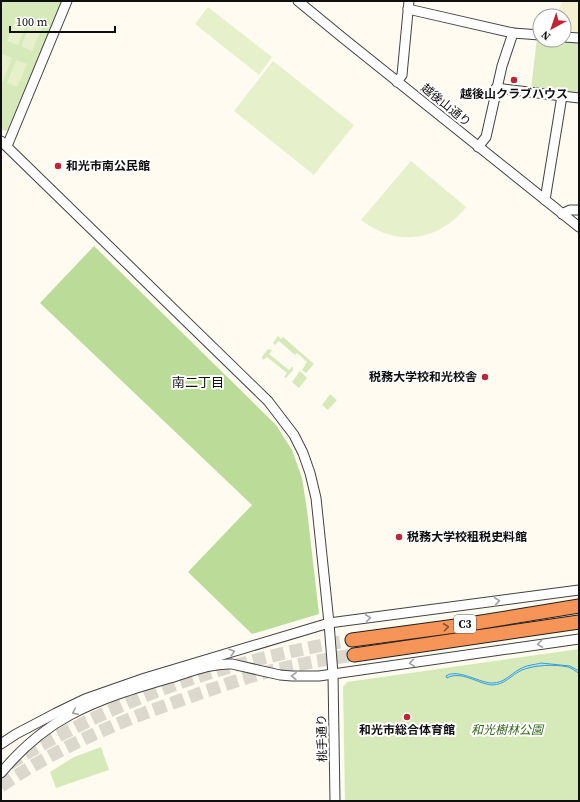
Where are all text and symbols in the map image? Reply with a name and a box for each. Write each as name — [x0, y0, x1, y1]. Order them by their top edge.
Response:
scale bar — [10, 8, 115, 34]
north arrow — [532, 8, 572, 48]
text: 100 m — [16, 14, 48, 30]
text: N — [538, 27, 554, 44]
marker: 越後山クラブハウス — [509, 75, 519, 85]
street label: 越後山通り — [418, 80, 474, 130]
place label: 越後山クラブハウス — [460, 86, 568, 102]
place label: 和光市南公民館 — [66, 158, 150, 174]
marker: 和光市南公民館 — [53, 161, 63, 171]
place label: 税務大学校和光校舎 — [369, 369, 477, 385]
marker: 税務大学校和光校舎 — [480, 372, 490, 382]
district label: 南二丁目 — [172, 374, 224, 391]
place label: 税務大学校租税史料館 — [407, 529, 527, 545]
marker: 税務大学校租税史料館 — [394, 532, 404, 542]
one-way arrow — [494, 597, 500, 606]
one-way arrow — [365, 614, 371, 623]
road number: C3 — [454, 615, 476, 633]
one-way arrow — [443, 623, 449, 632]
one-way arrow — [537, 639, 543, 648]
one-way arrow — [228, 648, 235, 657]
one-way arrow — [409, 658, 415, 667]
one-way arrow — [291, 672, 297, 680]
one-way arrow — [72, 707, 80, 715]
marker: 和光市総合体育館 — [402, 712, 412, 722]
street label: 桃手通り — [314, 714, 330, 762]
place label: 和光市総合体育館 — [359, 722, 455, 738]
park label: 和光樹林公園 — [471, 722, 545, 738]

